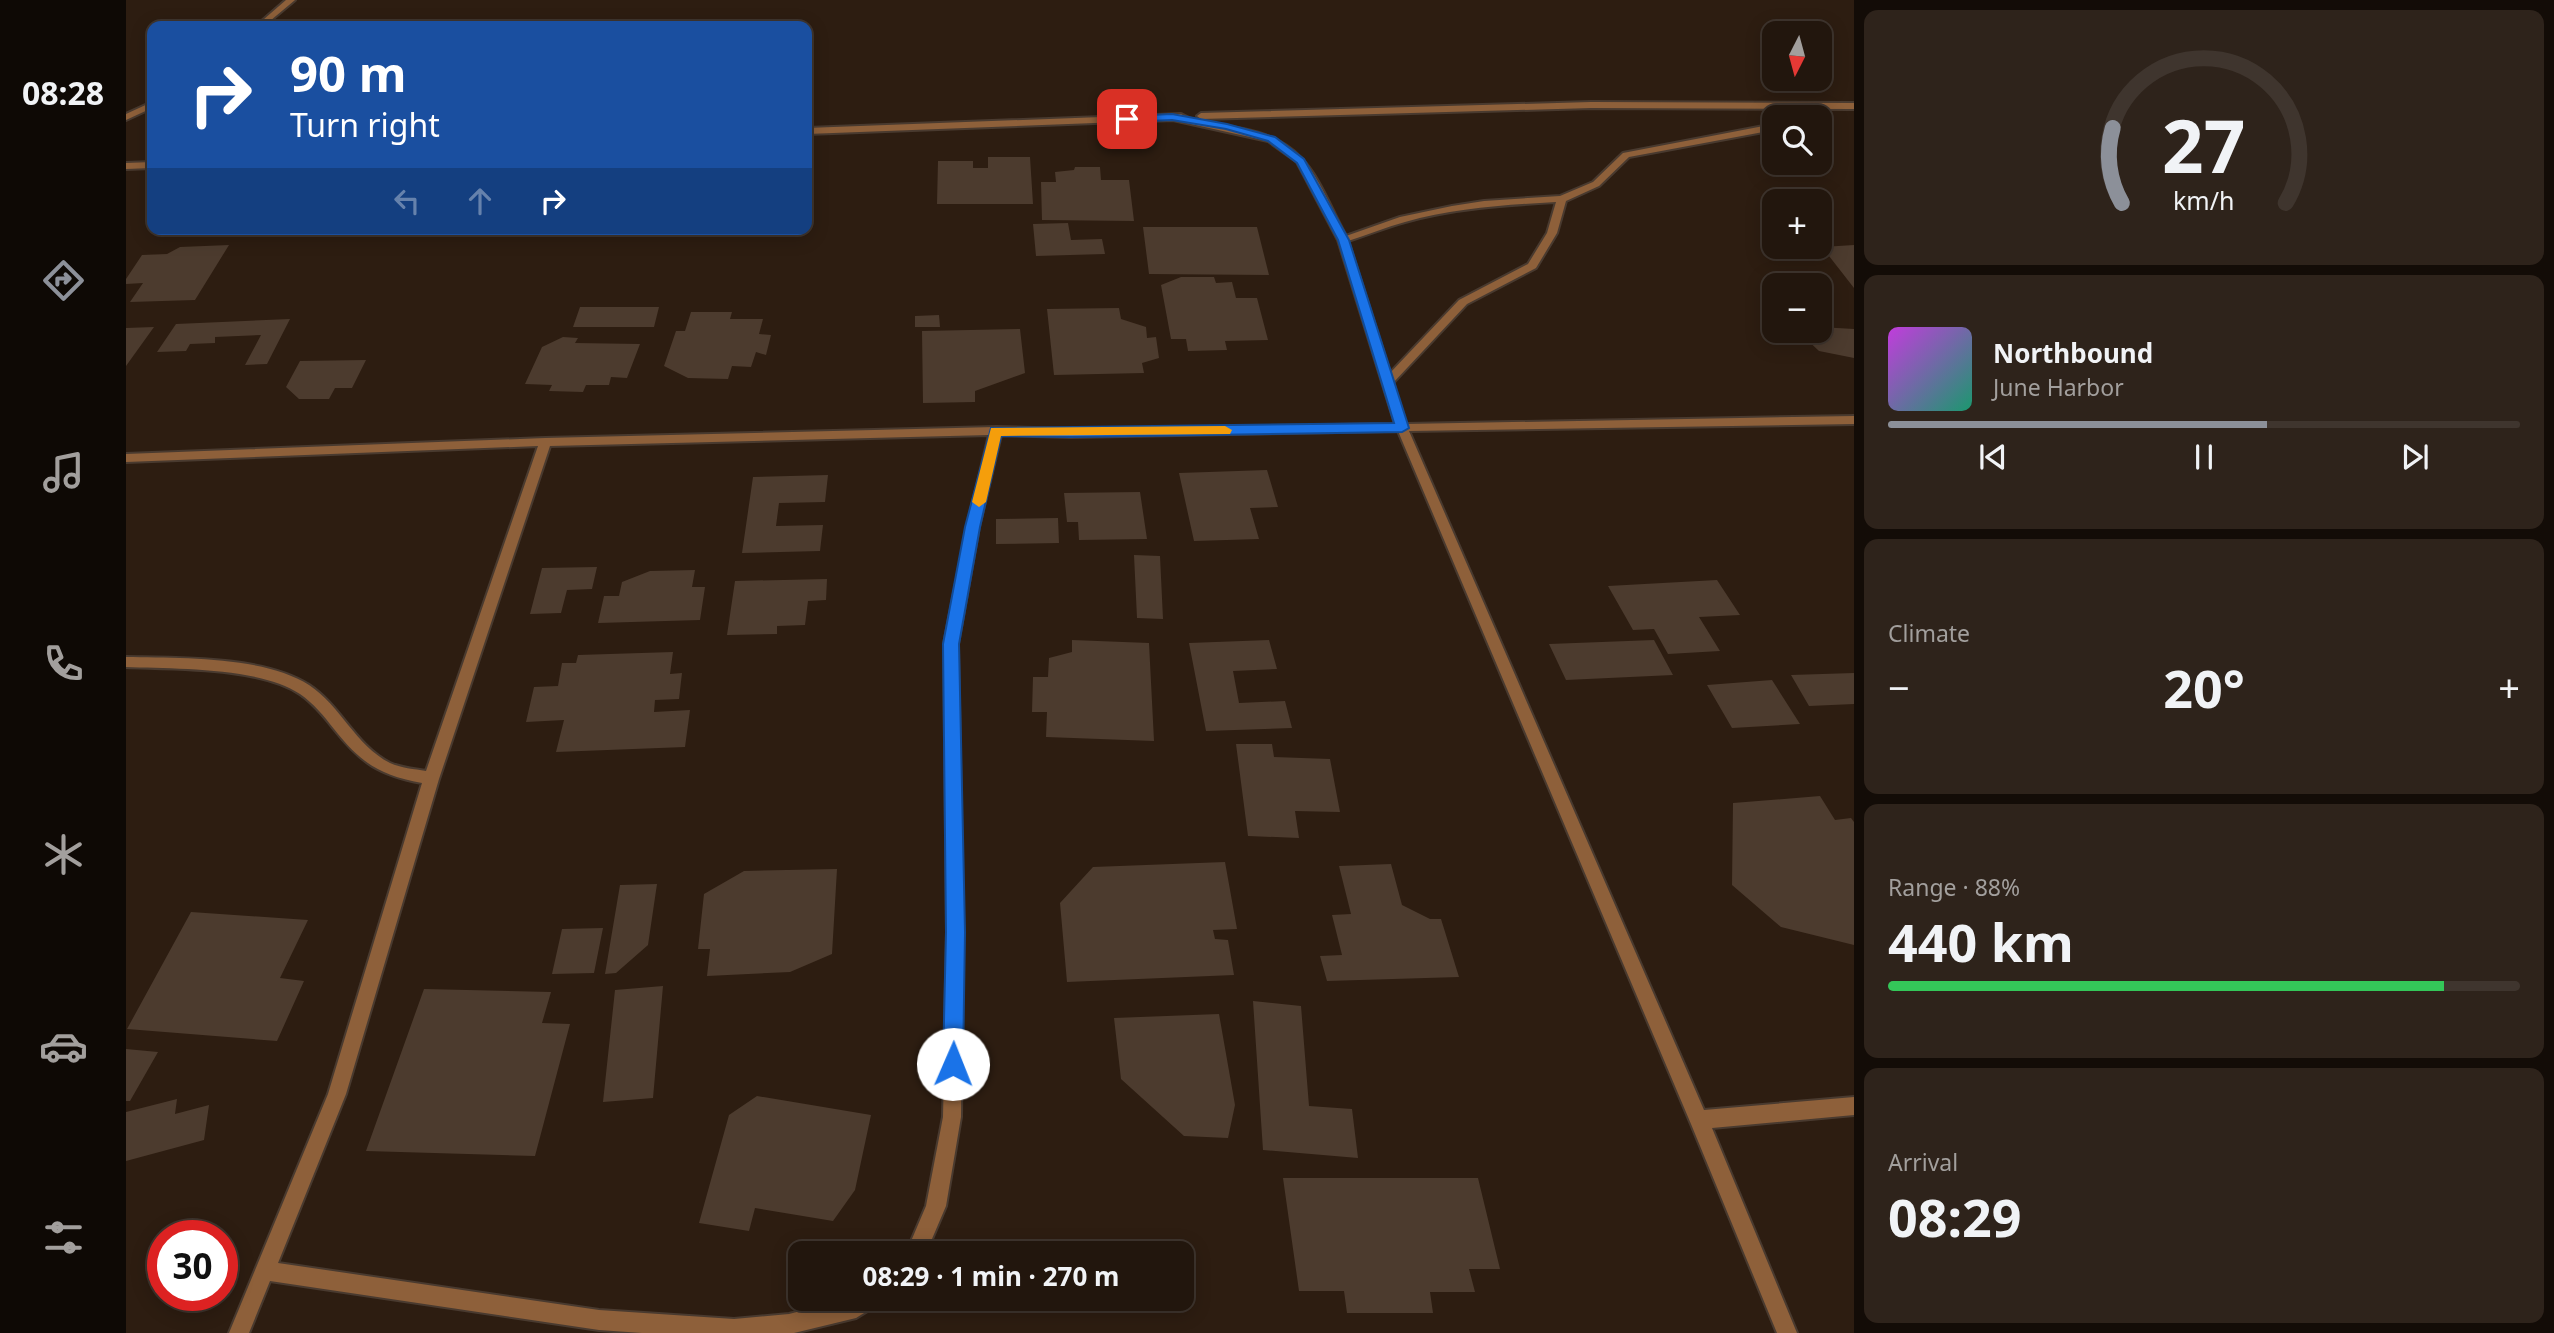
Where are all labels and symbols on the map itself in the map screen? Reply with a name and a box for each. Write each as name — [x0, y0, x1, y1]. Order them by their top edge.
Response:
north arrow — [1762, 21, 1832, 91]
pin — [1097, 89, 1157, 149]
position arrow — [916, 1027, 990, 1101]
speed limit sign: 30 — [147, 1220, 238, 1311]

